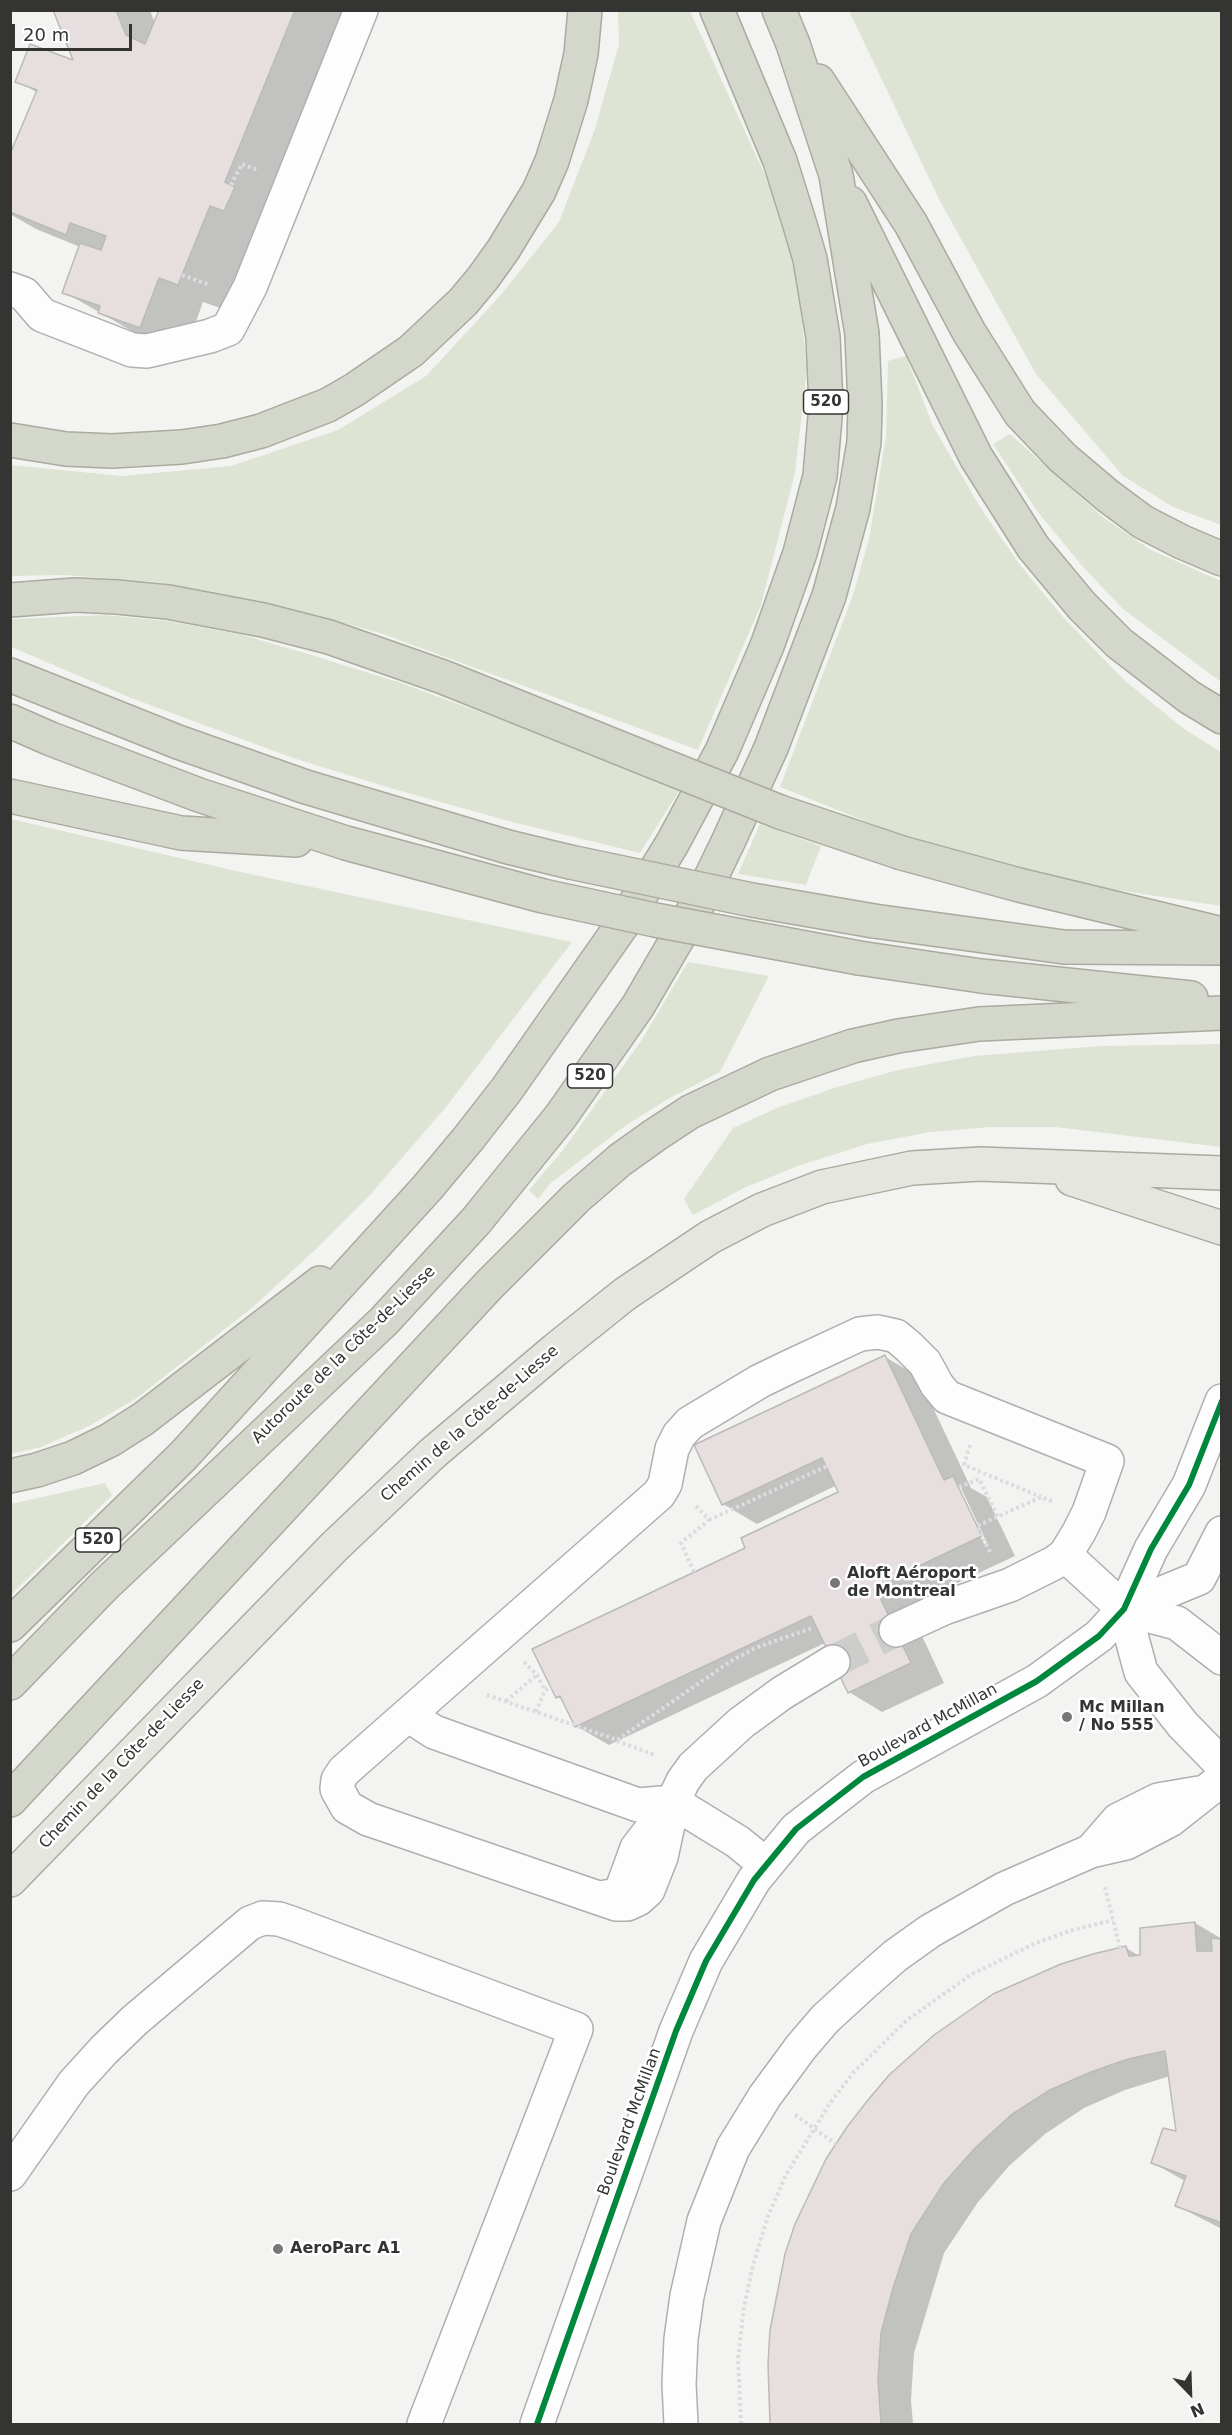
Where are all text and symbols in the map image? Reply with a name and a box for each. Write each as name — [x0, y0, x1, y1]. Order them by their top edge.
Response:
scale bar — [15, 12, 135, 50]
text: 20 m — [23, 24, 69, 45]
road number: 520 — [804, 390, 848, 414]
road number: 520 — [568, 1064, 612, 1088]
street label: Autoroute de la Côte-de-Liesse — [248, 1262, 440, 1448]
street label: Chemin de la Côte-de-Liesse — [377, 1342, 563, 1506]
road number: 520 — [76, 1528, 120, 1552]
place label: Aloft Aéroport de Montreal — [847, 1564, 976, 1602]
marker: Aloft Aéroport de Montreal — [828, 1576, 842, 1590]
street label: Chemin de la Côte-de-Liesse — [35, 1675, 209, 1853]
street label: Boulevard McMillan — [855, 1680, 1001, 1772]
place label: Mc Millan / No 555 — [1079, 1698, 1165, 1736]
marker: Mc Millan / No 555 — [1060, 1710, 1074, 1724]
street label: Boulevard McMillan — [594, 2046, 666, 2198]
place label: AeroParc A1 — [290, 2239, 401, 2259]
marker: AeroParc A1 — [271, 2242, 285, 2256]
north arrow — [1160, 2363, 1220, 2423]
text: N — [1187, 2399, 1207, 2421]

